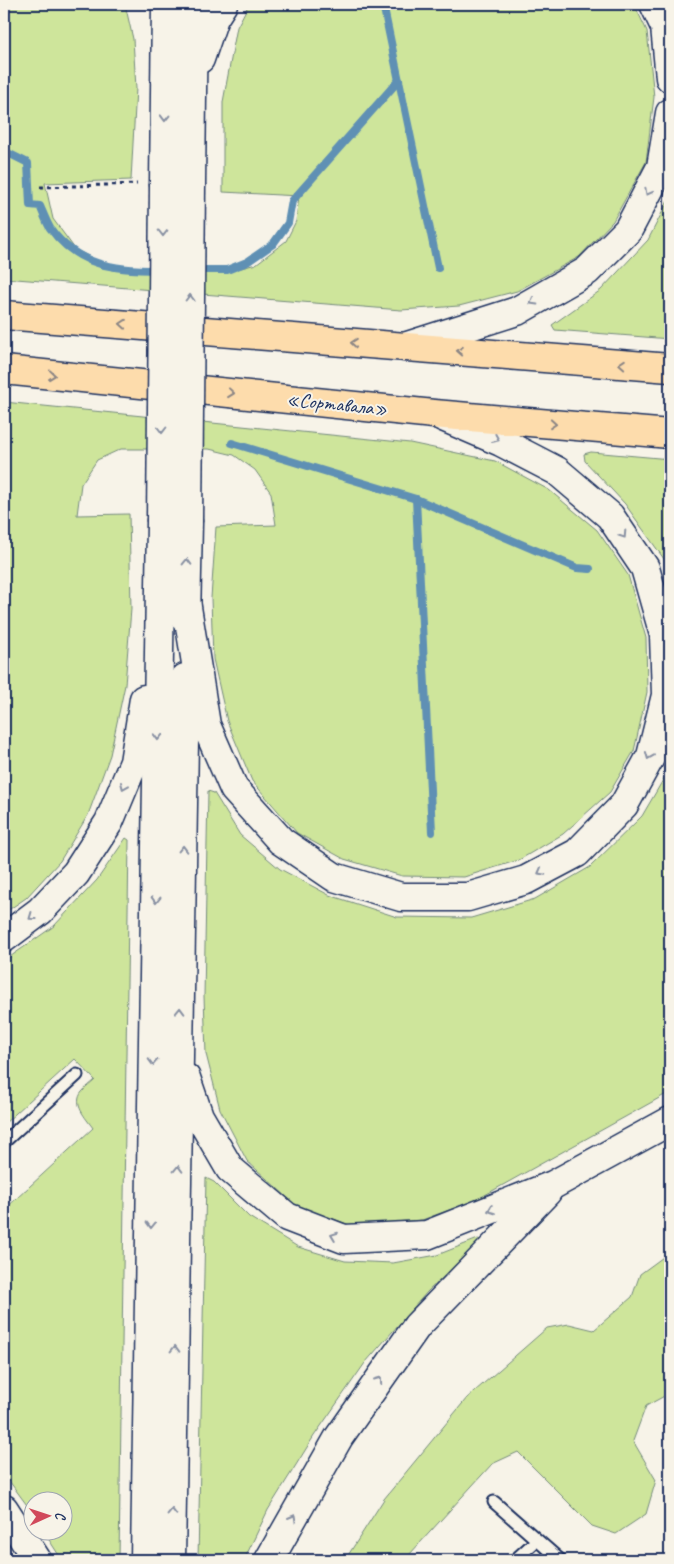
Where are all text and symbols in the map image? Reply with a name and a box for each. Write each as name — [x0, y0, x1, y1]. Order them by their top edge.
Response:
one-way arrow — [159, 114, 170, 122]
one-way arrow — [644, 187, 654, 196]
one-way arrow — [158, 229, 168, 237]
one-way arrow — [185, 294, 195, 302]
one-way arrow — [530, 295, 539, 305]
one-way arrow — [118, 319, 126, 330]
one-way arrow — [350, 338, 358, 349]
one-way arrow — [455, 346, 463, 357]
one-way arrow — [617, 359, 625, 370]
one-way arrow — [49, 369, 57, 380]
street label: «Сортавала» — [285, 386, 389, 422]
one-way arrow — [228, 387, 236, 398]
one-way arrow — [549, 418, 557, 429]
one-way arrow — [157, 426, 167, 434]
one-way arrow — [491, 434, 499, 444]
one-way arrow — [617, 530, 627, 539]
one-way arrow — [182, 557, 192, 565]
one-way arrow — [153, 734, 163, 741]
one-way arrow — [645, 751, 655, 760]
one-way arrow — [120, 781, 131, 790]
one-way arrow — [178, 844, 188, 852]
one-way arrow — [537, 866, 546, 876]
one-way arrow — [150, 896, 161, 904]
one-way arrow — [28, 911, 38, 920]
one-way arrow — [175, 1007, 185, 1014]
one-way arrow — [148, 1058, 158, 1066]
one-way arrow — [173, 1165, 183, 1172]
one-way arrow — [487, 1203, 496, 1214]
one-way arrow — [146, 1221, 156, 1229]
one-way arrow — [330, 1231, 339, 1242]
one-way arrow — [170, 1345, 180, 1352]
one-way arrow — [373, 1376, 382, 1386]
north arrow — [22, 1492, 72, 1542]
one-way arrow — [167, 1507, 177, 1515]
text: С — [52, 1511, 69, 1521]
one-way arrow — [287, 1514, 297, 1523]

